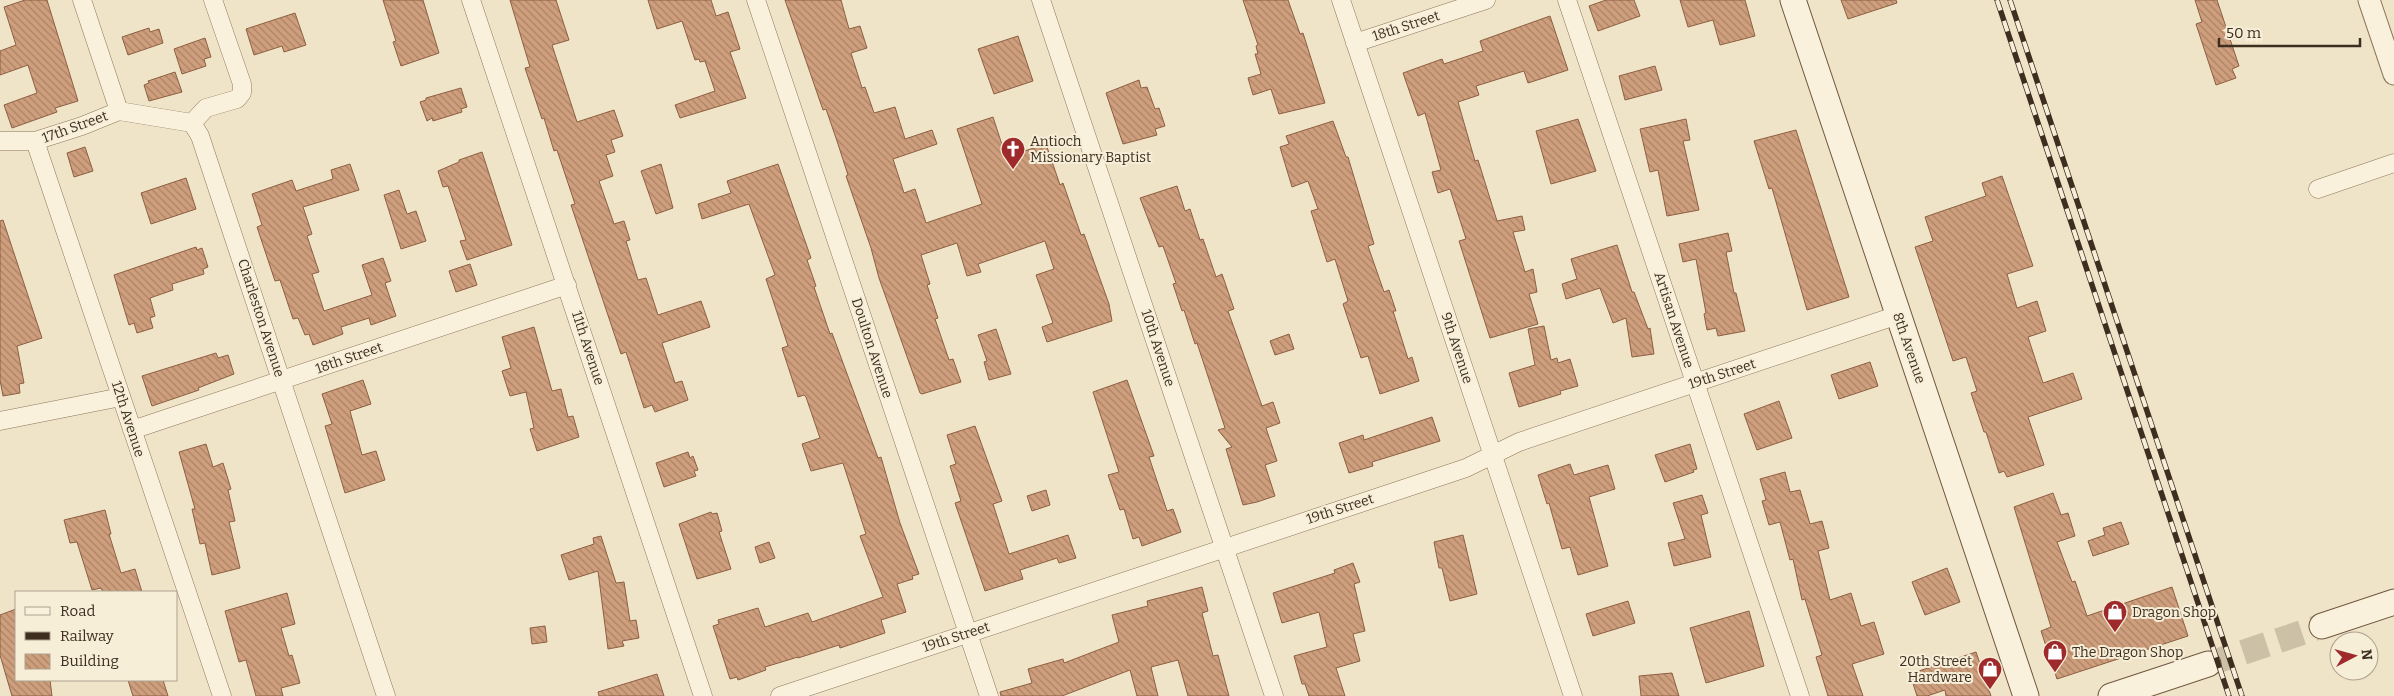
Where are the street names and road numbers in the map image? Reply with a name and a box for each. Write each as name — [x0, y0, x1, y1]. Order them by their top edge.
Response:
street label: 18th Street — [1370, 7, 1442, 45]
street label: 17th Street — [40, 107, 110, 147]
street label: Charleston Avenue — [234, 257, 288, 379]
street label: Artisan Avenue — [1650, 270, 1698, 370]
street label: Doulton Avenue — [848, 296, 896, 400]
street label: 10th Avenue — [1138, 307, 1178, 389]
street label: 11th Avenue — [568, 309, 608, 387]
street label: 9th Avenue — [1438, 310, 1476, 386]
street label: 8th Avenue — [1889, 310, 1929, 386]
street label: 18th Street — [313, 339, 385, 377]
street label: 19th Street — [1686, 355, 1758, 393]
street label: 12th Avenue — [108, 379, 148, 459]
street label: 19th Street — [1304, 490, 1376, 528]
street label: 19th Street — [920, 618, 992, 656]

